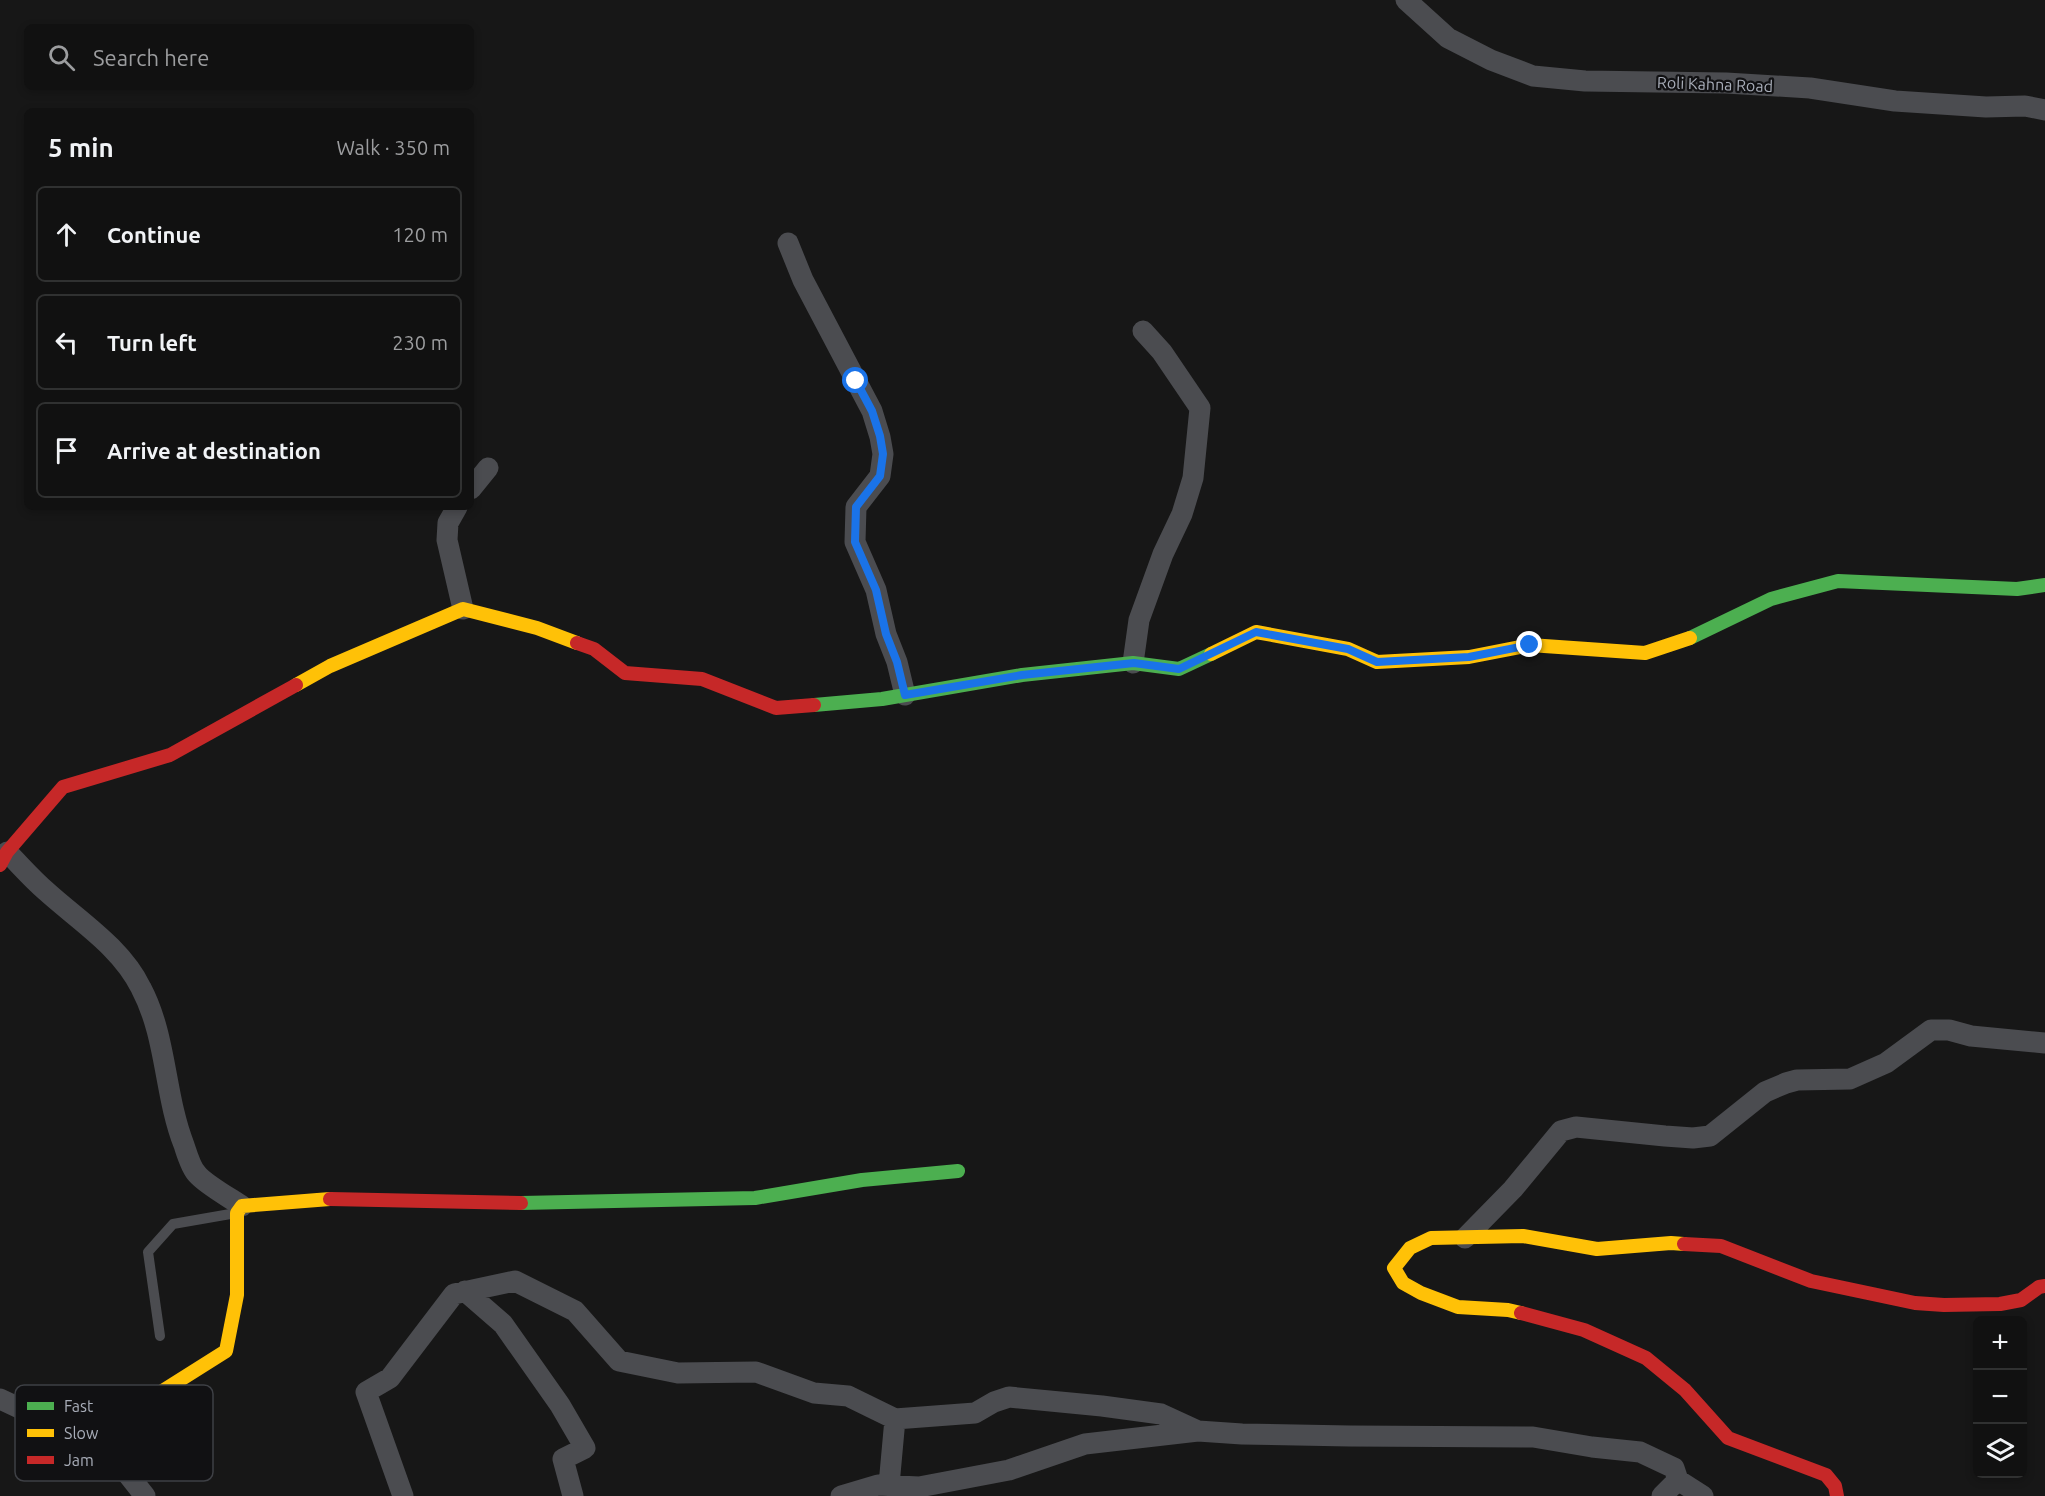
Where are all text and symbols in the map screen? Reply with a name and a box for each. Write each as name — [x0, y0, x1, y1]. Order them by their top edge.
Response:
search box — [24, 24, 474, 90]
icon: search — [45, 41, 78, 74]
text: Search here — [93, 45, 209, 70]
street label: Roli Kahna Road — [1657, 73, 1773, 95]
text: 5 min — [48, 133, 114, 162]
text: Walk · 350 m — [337, 136, 450, 159]
icon: ahead — [50, 218, 83, 251]
text: Continue — [107, 222, 201, 247]
text: 120 m — [392, 223, 448, 246]
icon: left — [50, 326, 83, 359]
text: Turn left — [107, 330, 197, 355]
text: 230 m — [392, 331, 448, 354]
route start — [842, 367, 868, 393]
icon: arrive — [50, 434, 83, 467]
text: Arrive at destination — [107, 438, 321, 463]
route end — [1516, 631, 1542, 657]
map controls — [1973, 1316, 2027, 1478]
button: + — [1973, 1316, 2027, 1370]
button: − — [1973, 1370, 2027, 1424]
legend — [15, 1385, 213, 1481]
text: Fast — [64, 1397, 94, 1415]
text: Slow — [64, 1424, 99, 1442]
button: layers — [1973, 1424, 2027, 1478]
text: Jam — [64, 1451, 94, 1469]

